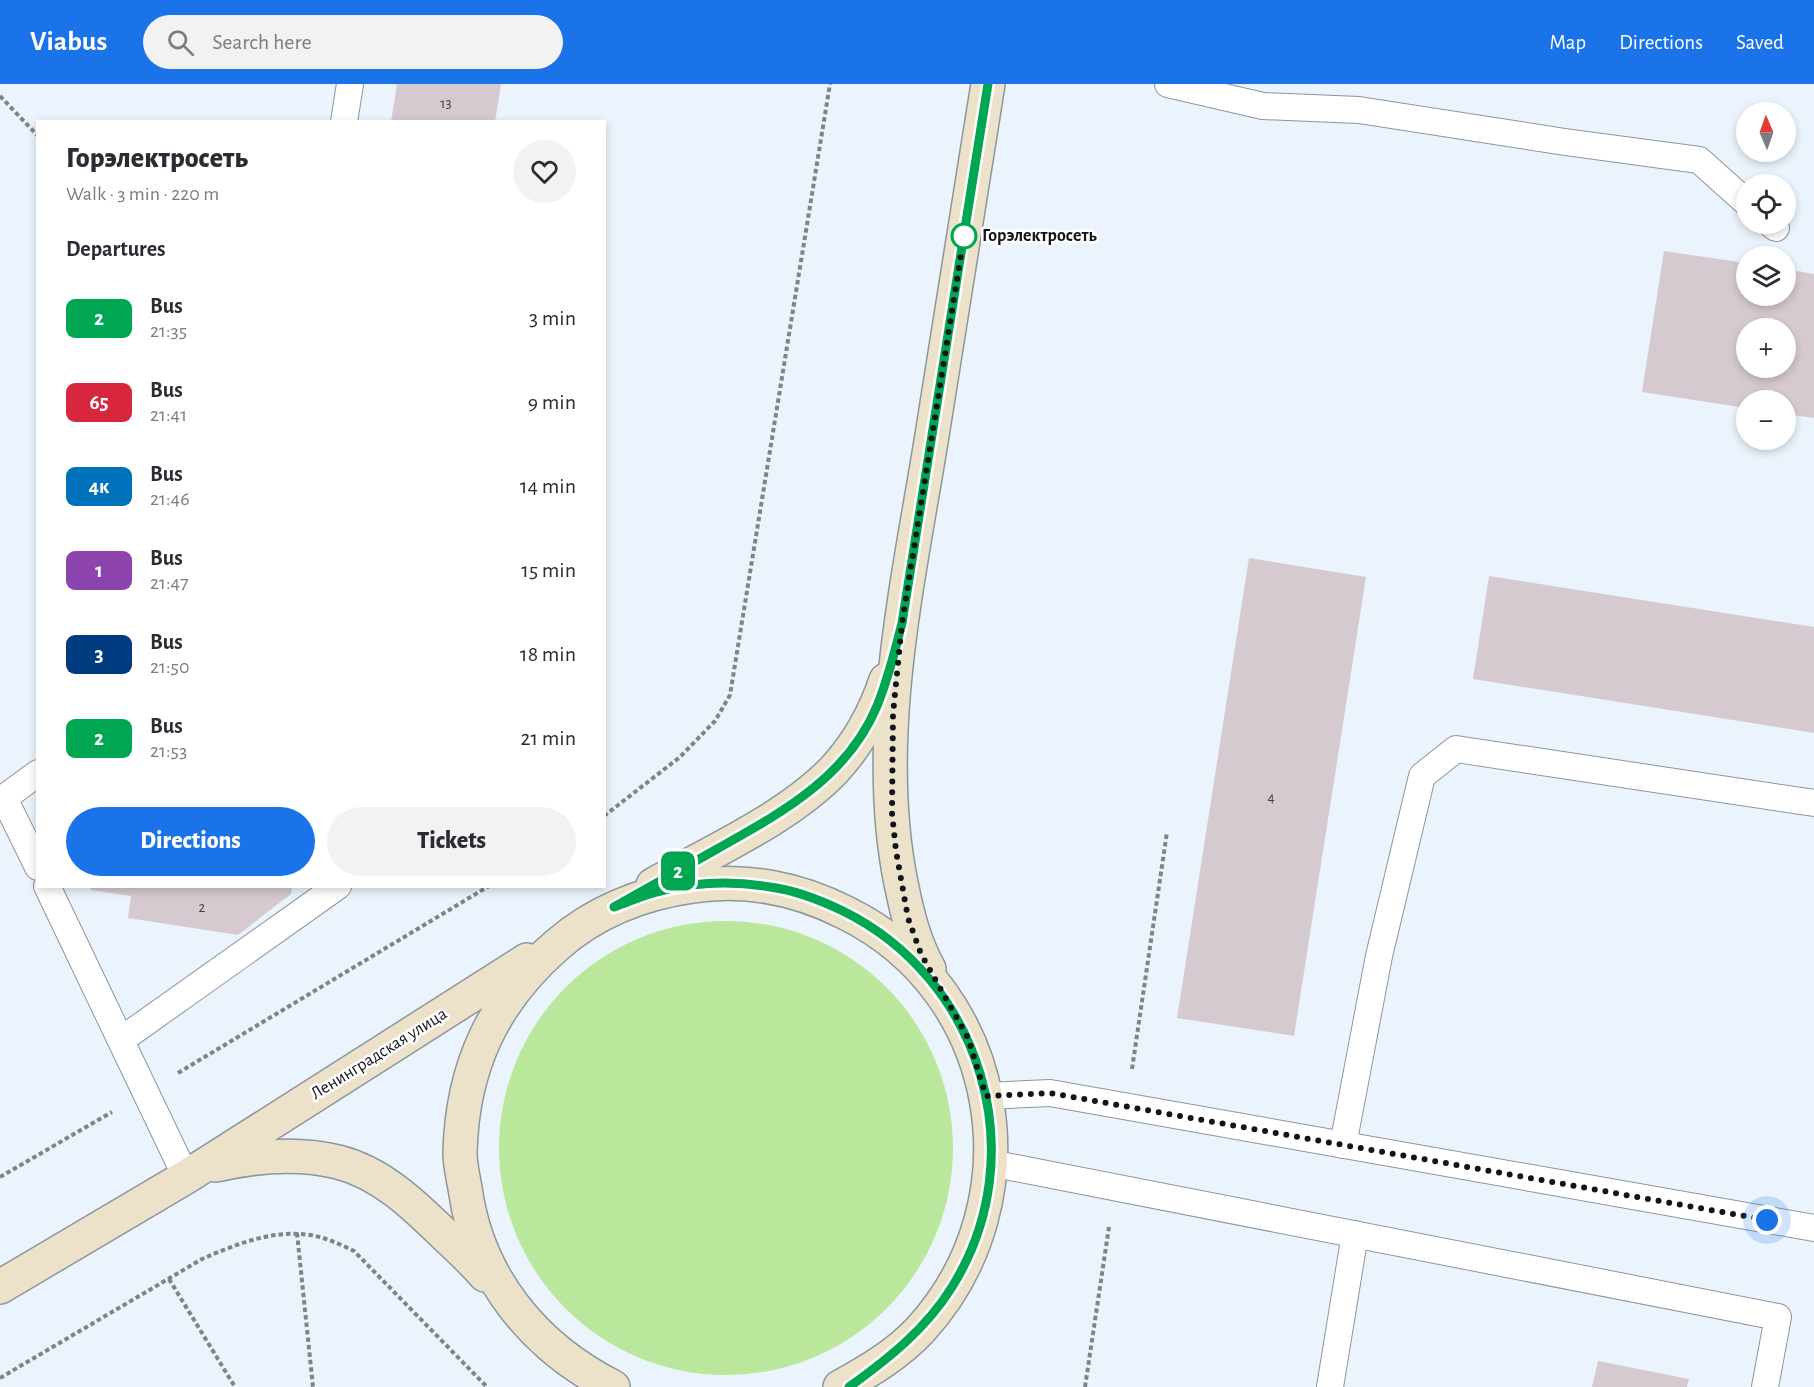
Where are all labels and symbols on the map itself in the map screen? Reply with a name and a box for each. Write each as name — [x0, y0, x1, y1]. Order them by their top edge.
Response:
house number: 13 — [440, 96, 452, 111]
north arrow — [1736, 102, 1796, 162]
marker: Горэлектросеть — [951, 223, 977, 249]
place label: Горэлектросеть — [982, 227, 1097, 245]
house number: 4 — [1267, 790, 1275, 805]
line badge: 2 — [658, 852, 698, 890]
house number: 2 — [199, 900, 206, 915]
street label: Ленинградская улица — [308, 1005, 450, 1103]
your location — [1752, 1205, 1782, 1235]

